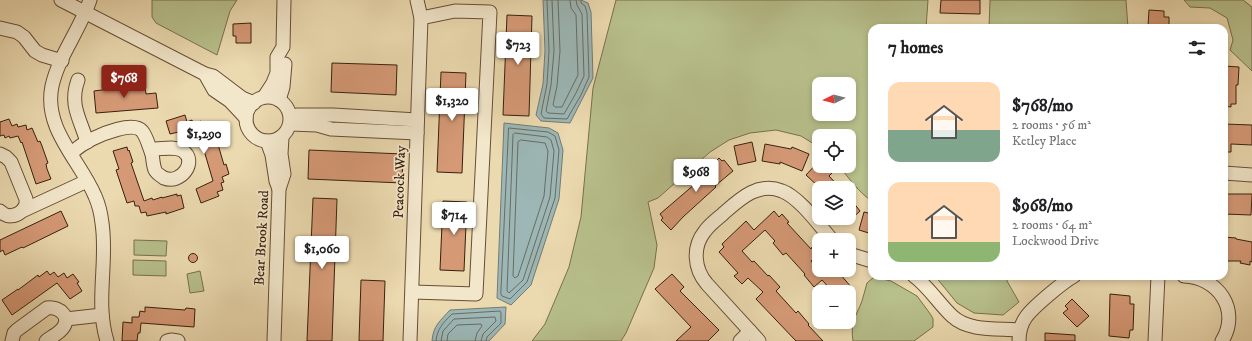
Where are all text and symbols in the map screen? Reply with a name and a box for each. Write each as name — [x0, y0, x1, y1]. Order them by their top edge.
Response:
pin: $723 — [494, 32, 542, 66]
text: $723 — [505, 37, 531, 53]
text: 7 homes — [888, 37, 943, 59]
icon: filters — [1186, 37, 1208, 59]
pin: $768 — [100, 65, 148, 99]
text: $768 — [110, 70, 138, 86]
north arrow — [812, 77, 856, 121]
map controls — [812, 77, 856, 329]
pin: $1,320 — [419, 88, 485, 122]
text: $1,320 — [435, 93, 469, 109]
text: $768/mo — [1012, 95, 1073, 117]
icon: home — [920, 98, 968, 146]
text: 2 rooms · 56 m² — [1012, 117, 1091, 133]
pin: $1,290 — [171, 121, 237, 155]
text: $1,290 — [186, 126, 222, 142]
button: locate — [812, 129, 856, 173]
text: Ketley Place — [1012, 133, 1077, 149]
street label: Peacock Way — [390, 145, 410, 219]
pin: $968 — [672, 159, 720, 193]
text: $968 — [683, 164, 709, 180]
button: layers — [812, 181, 856, 225]
street label: Bear Brook Road — [251, 190, 273, 286]
text: $968/mo — [1012, 195, 1073, 217]
icon: home — [920, 198, 968, 246]
pin: $714 — [430, 202, 478, 236]
text: $714 — [441, 207, 467, 223]
text: 2 rooms · 64 m² — [1012, 217, 1092, 233]
button: + — [812, 233, 856, 277]
text: Lockwood Drive — [1012, 233, 1099, 249]
pin: $1,060 — [289, 236, 355, 270]
text: $1,060 — [304, 241, 340, 257]
button: − — [812, 285, 856, 329]

